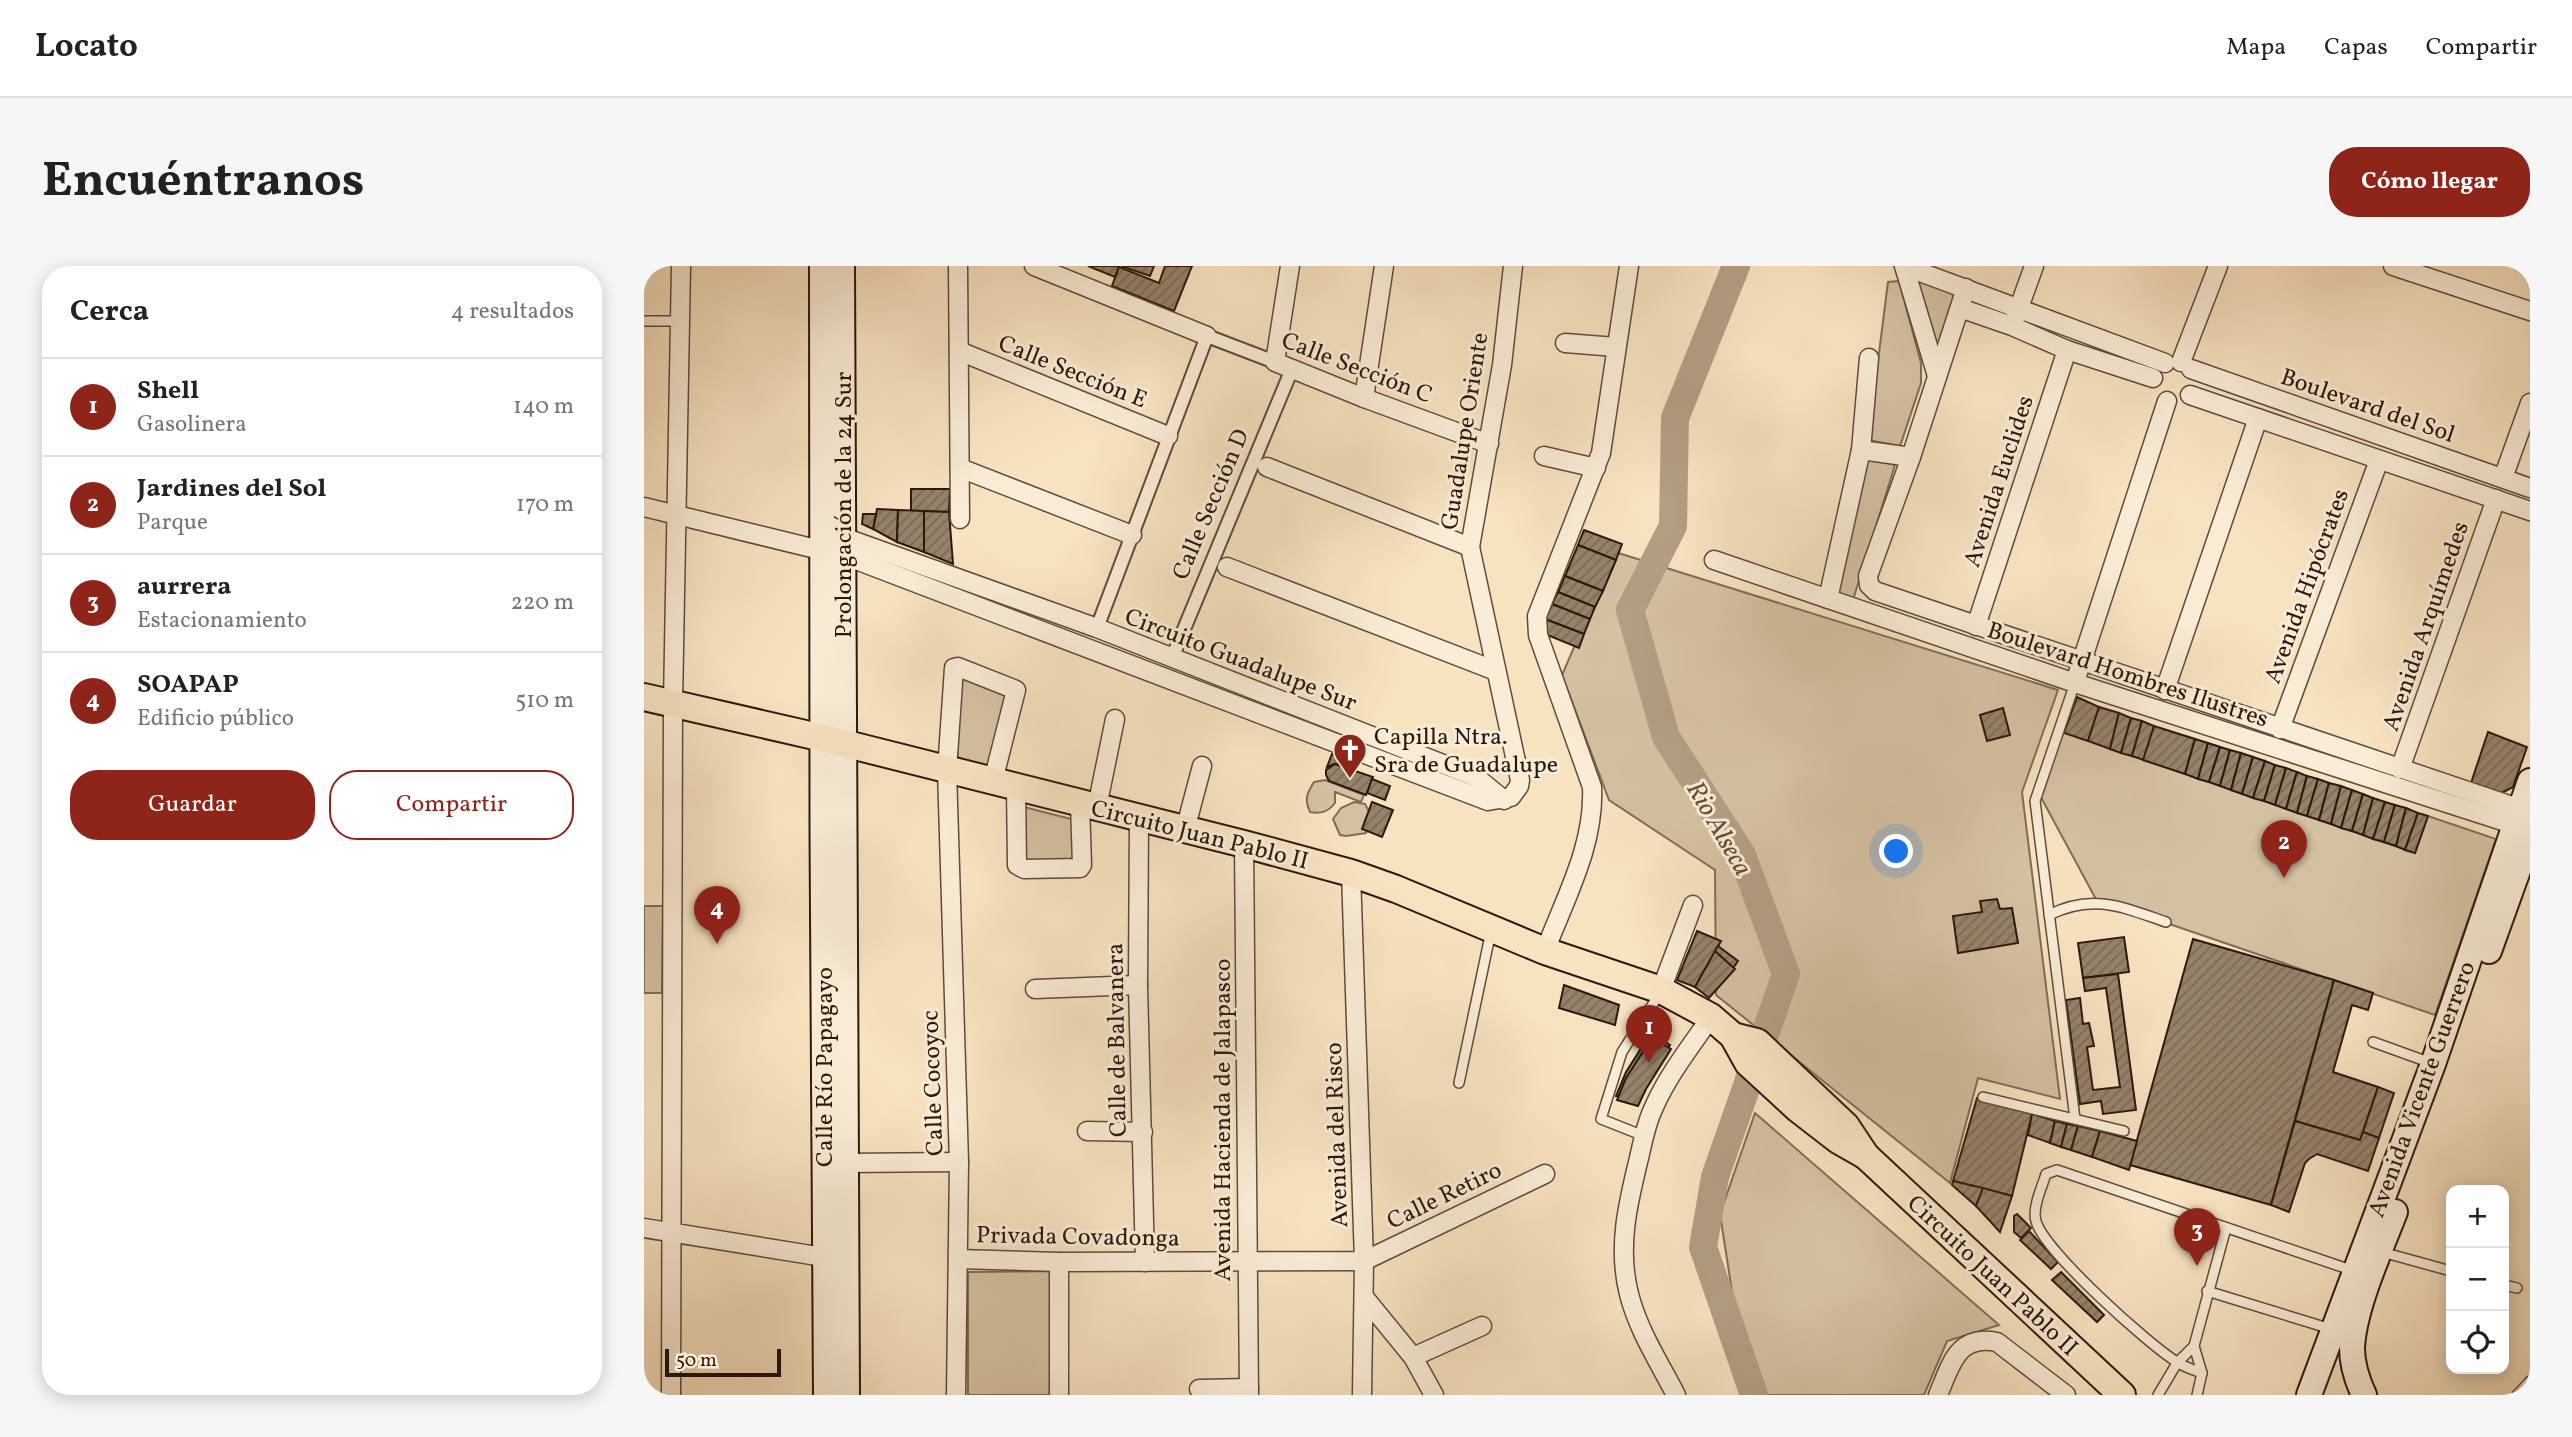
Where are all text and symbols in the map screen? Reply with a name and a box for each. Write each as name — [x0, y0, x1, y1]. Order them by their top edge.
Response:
text: Locato — [35, 25, 138, 71]
text: Mapa — [2226, 31, 2286, 65]
text: Capas — [2324, 31, 2388, 65]
text: Compartir — [2426, 31, 2537, 65]
button: Cómo llegar — [2329, 147, 2530, 217]
text: Encuéntranos — [42, 148, 364, 217]
text: Cerca — [70, 291, 149, 333]
text: 4 resultados — [451, 296, 574, 328]
street label: Calle Sección C — [1276, 325, 1437, 413]
street label: Calle Sección E — [993, 328, 1152, 418]
street label: Guadalupe Oriente — [1434, 330, 1498, 532]
street label: Boulevard del Sol — [2276, 361, 2459, 453]
street label: Prolongación de la 24 Sur — [828, 372, 862, 638]
text: Shell — [137, 373, 199, 409]
text: 1 — [88, 391, 98, 423]
text: 140 m — [513, 391, 574, 423]
street label: Avenida Euclides — [1956, 391, 2044, 572]
text: Gasolinera — [137, 409, 247, 441]
street label: Calle Sección D — [1165, 424, 1259, 585]
text: Jardines del Sol — [137, 471, 326, 507]
street label: Avenida Hipócrates — [2257, 484, 2359, 689]
text: 2 — [87, 489, 99, 521]
text: 170 m — [516, 489, 574, 521]
text: Parque — [137, 507, 208, 539]
street label: Avenida Arquímedes — [2375, 517, 2479, 736]
text: aurrera — [137, 569, 231, 605]
text: 3 — [87, 587, 99, 619]
text: 220 m — [511, 587, 574, 619]
street label: Circuito Guadalupe Sur — [1119, 601, 1361, 721]
text: Estacionamiento — [137, 605, 307, 637]
street label: Boulevard Hombres Ilustres — [1982, 614, 2272, 737]
text: SOAPAP — [137, 667, 239, 703]
text: 4 — [86, 685, 100, 717]
text: 510 m — [515, 685, 574, 717]
text: Edificio público — [137, 703, 294, 735]
place label: Capilla Ntra. Sra de Guadalupe — [1374, 721, 1558, 783]
church icon: Capilla Ntra. Sra de Guadalupe — [1331, 731, 1369, 780]
button: Guardar — [70, 770, 315, 840]
button: Compartir — [329, 770, 574, 840]
water label: Rio Alseca — [1677, 775, 1760, 883]
street label: Circuito Juan Pablo II — [1087, 792, 1312, 879]
pin: 2 — [2261, 820, 2307, 878]
your location — [1879, 834, 1913, 868]
pin: 4 — [694, 886, 740, 944]
street label: Calle de Balvanera — [1099, 943, 1137, 1137]
street label: Avenida Vicente Guerrero — [2361, 957, 2485, 1223]
street label: Avenida Hacienda de Jalapasco — [1207, 958, 1241, 1282]
street label: Calle Río Papagayo — [809, 967, 843, 1167]
pin: 1 — [1626, 1005, 1672, 1063]
street label: Calle Cocoyoc — [914, 1009, 954, 1157]
street label: Avenida del Risco — [1318, 1042, 1358, 1228]
street label: Calle Retiro — [1382, 1154, 1508, 1239]
map controls — [2446, 1185, 2509, 1374]
button: + — [2446, 1185, 2509, 1248]
street label: Circuito Juan Pablo II — [1898, 1188, 2085, 1365]
pin: 3 — [2174, 1208, 2220, 1266]
street label: Privada Covadonga — [976, 1219, 1180, 1257]
button: − — [2446, 1248, 2509, 1311]
button: locate — [2446, 1311, 2509, 1374]
scale bar — [665, 1346, 780, 1378]
text: 50 m — [676, 1348, 717, 1374]

